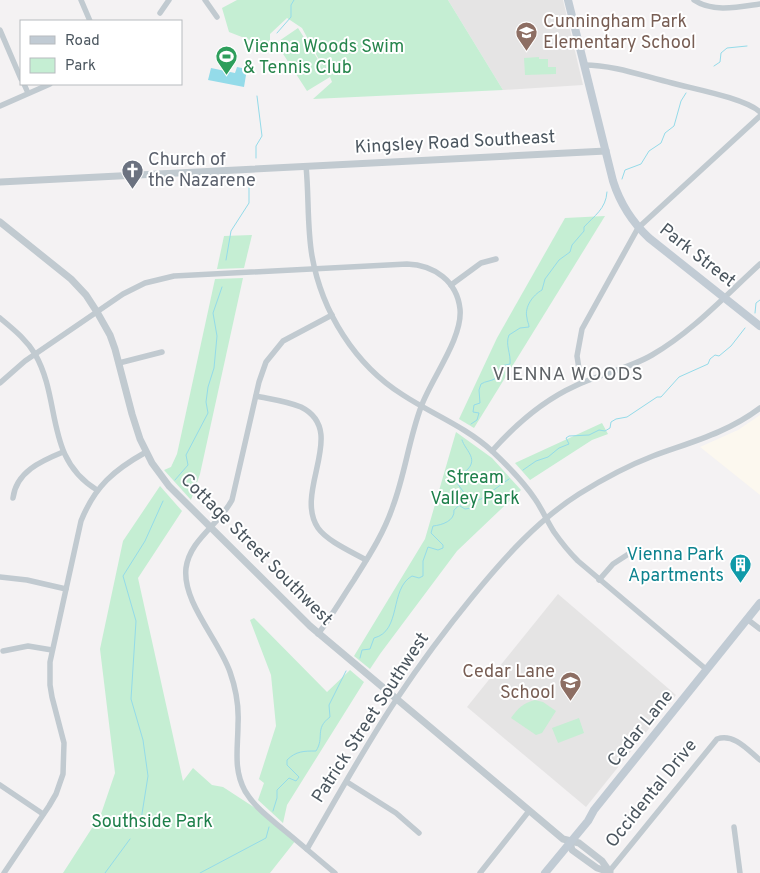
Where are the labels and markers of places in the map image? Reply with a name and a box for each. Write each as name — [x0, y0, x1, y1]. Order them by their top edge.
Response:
place label: Cunningham Park Elementary School — [543, 11, 696, 55]
school or university icon: Cunningham Park Elementary School — [515, 20, 539, 51]
place label: Vienna Woods Swim & Tennis Club — [243, 36, 404, 80]
sports icon: Vienna Woods Swim & Tennis Club — [215, 45, 239, 76]
place label: Church of the Nazarene — [148, 149, 256, 193]
church icon: Church of the Nazarene — [120, 158, 144, 189]
place label: Vienna Park Apartments — [626, 544, 724, 588]
building icon: Vienna Park Apartments — [728, 553, 752, 584]
place label: Cedar Lane School — [462, 661, 555, 705]
school or university icon: Cedar Lane School — [559, 670, 583, 701]

